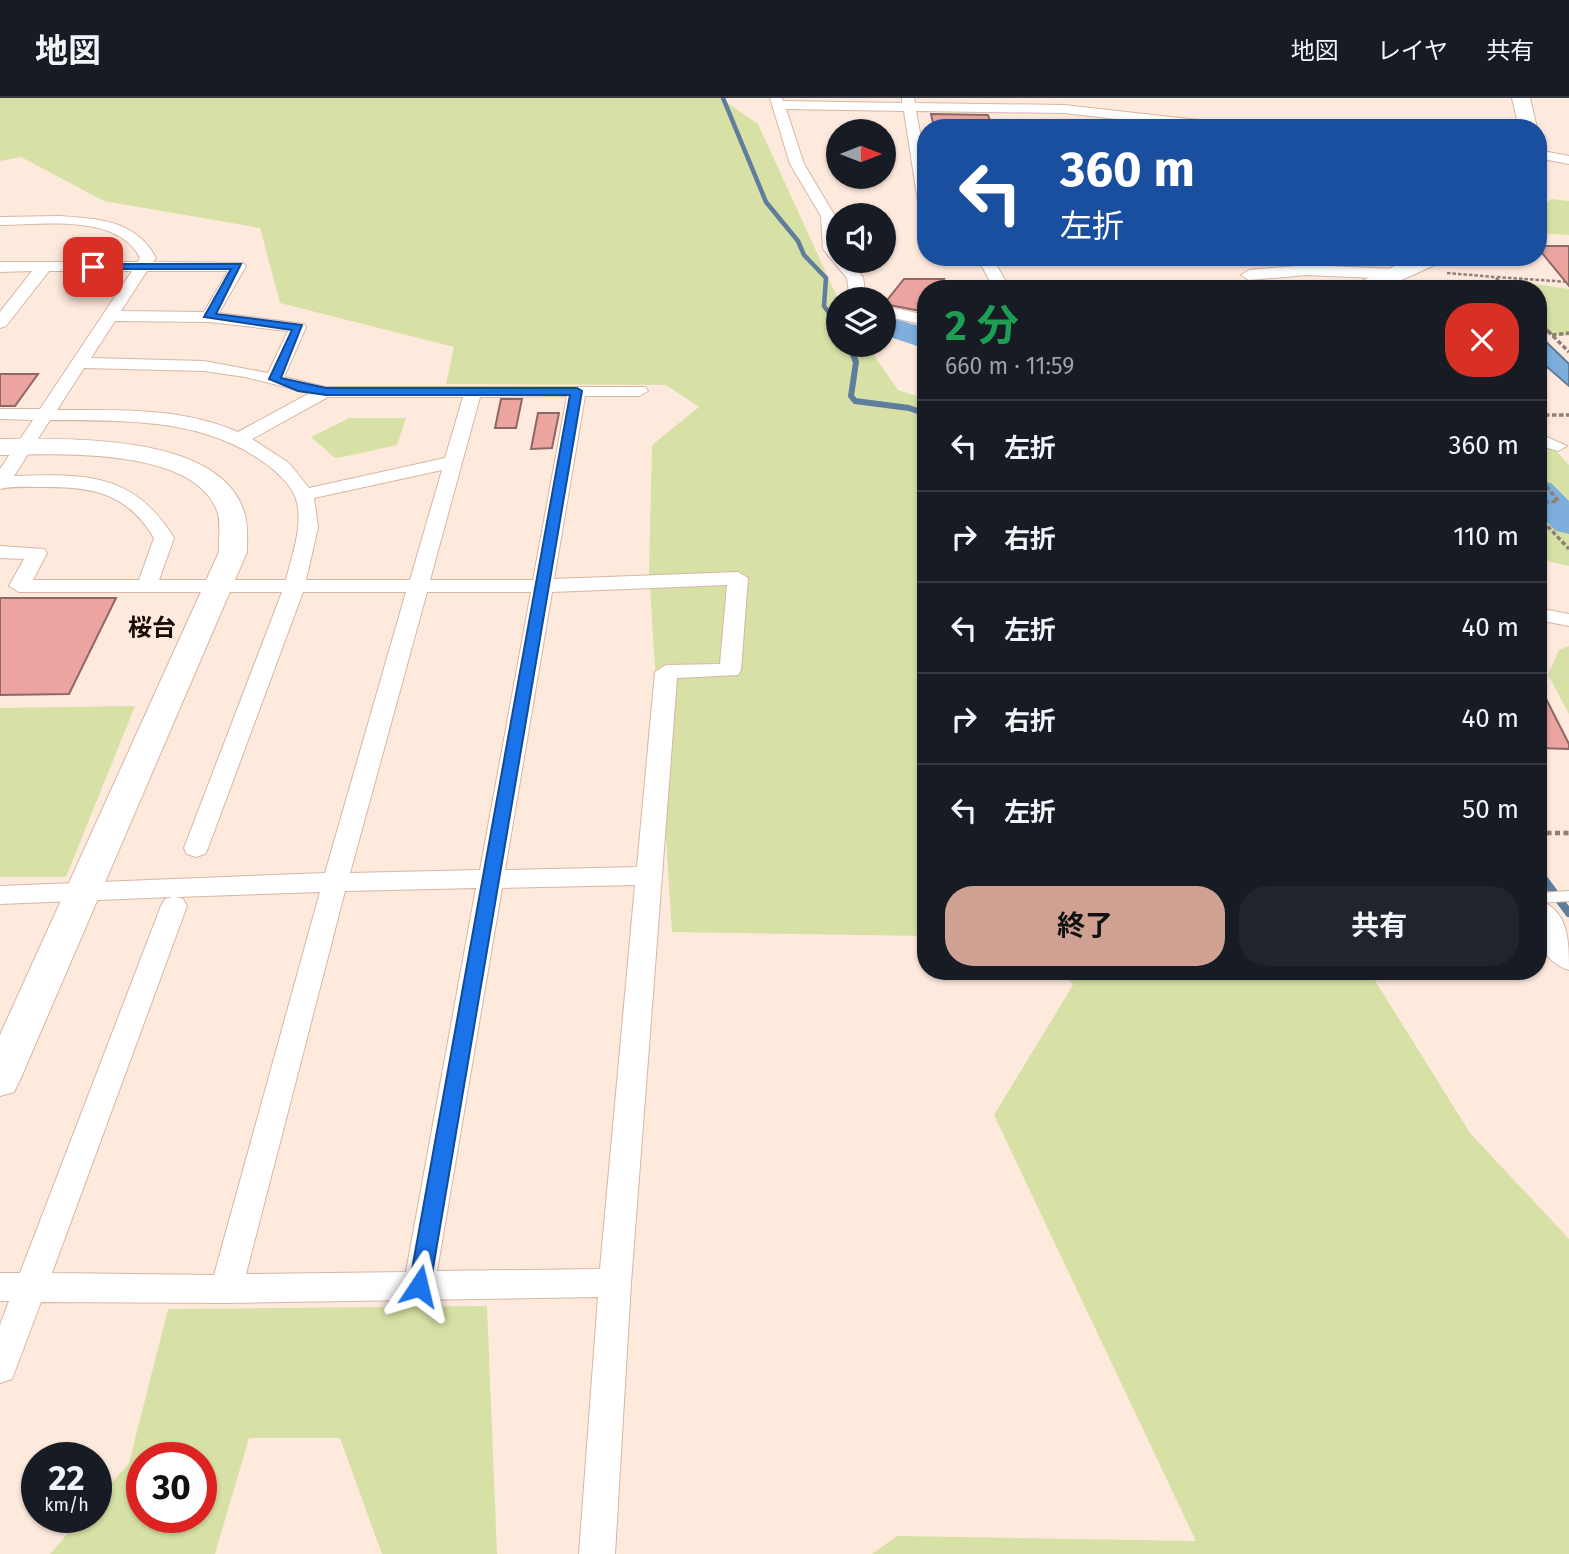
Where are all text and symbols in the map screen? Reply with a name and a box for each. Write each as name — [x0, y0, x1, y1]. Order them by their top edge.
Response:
text: 地図 — [35, 31, 101, 71]
text: 地図 — [1291, 37, 1339, 65]
text: レイヤ — [1377, 37, 1448, 65]
text: 共有 — [1486, 37, 1534, 65]
north arrow — [826, 119, 896, 189]
map controls — [826, 119, 896, 357]
text: 360 m — [1060, 140, 1195, 199]
icon: left — [945, 147, 1036, 238]
button: sound — [826, 203, 896, 273]
text: 左折 — [1060, 207, 1124, 245]
pin — [63, 237, 123, 297]
icon: arrive — [74, 248, 112, 286]
button: layers — [826, 287, 896, 357]
text: 2 分 — [945, 301, 1019, 351]
button: close — [1445, 303, 1519, 377]
text: 660 m · 11:59 — [945, 352, 1074, 380]
icon: left — [945, 427, 983, 465]
text: 360 m — [1448, 430, 1519, 461]
text: 左折 — [1004, 433, 1056, 464]
icon: right — [945, 518, 983, 556]
text: 110 m — [1453, 521, 1519, 552]
text: 右折 — [1004, 524, 1056, 555]
icon: left — [945, 609, 983, 647]
text: 40 m — [1461, 612, 1519, 643]
district label: 桜台 — [128, 614, 176, 642]
text: 左折 — [1004, 615, 1056, 646]
icon: right — [945, 700, 983, 738]
text: 40 m — [1461, 703, 1519, 734]
text: 右折 — [1004, 706, 1056, 737]
icon: left — [945, 791, 983, 829]
text: 50 m — [1462, 794, 1519, 825]
text: 左折 — [1004, 797, 1056, 828]
button: 終了 — [945, 886, 1225, 966]
button: 共有 — [1239, 886, 1519, 966]
position arrow — [382, 1249, 456, 1323]
speed limit sign: 30 — [126, 1442, 217, 1533]
text: 22 — [48, 1457, 85, 1499]
text: km/h — [44, 1494, 89, 1516]

